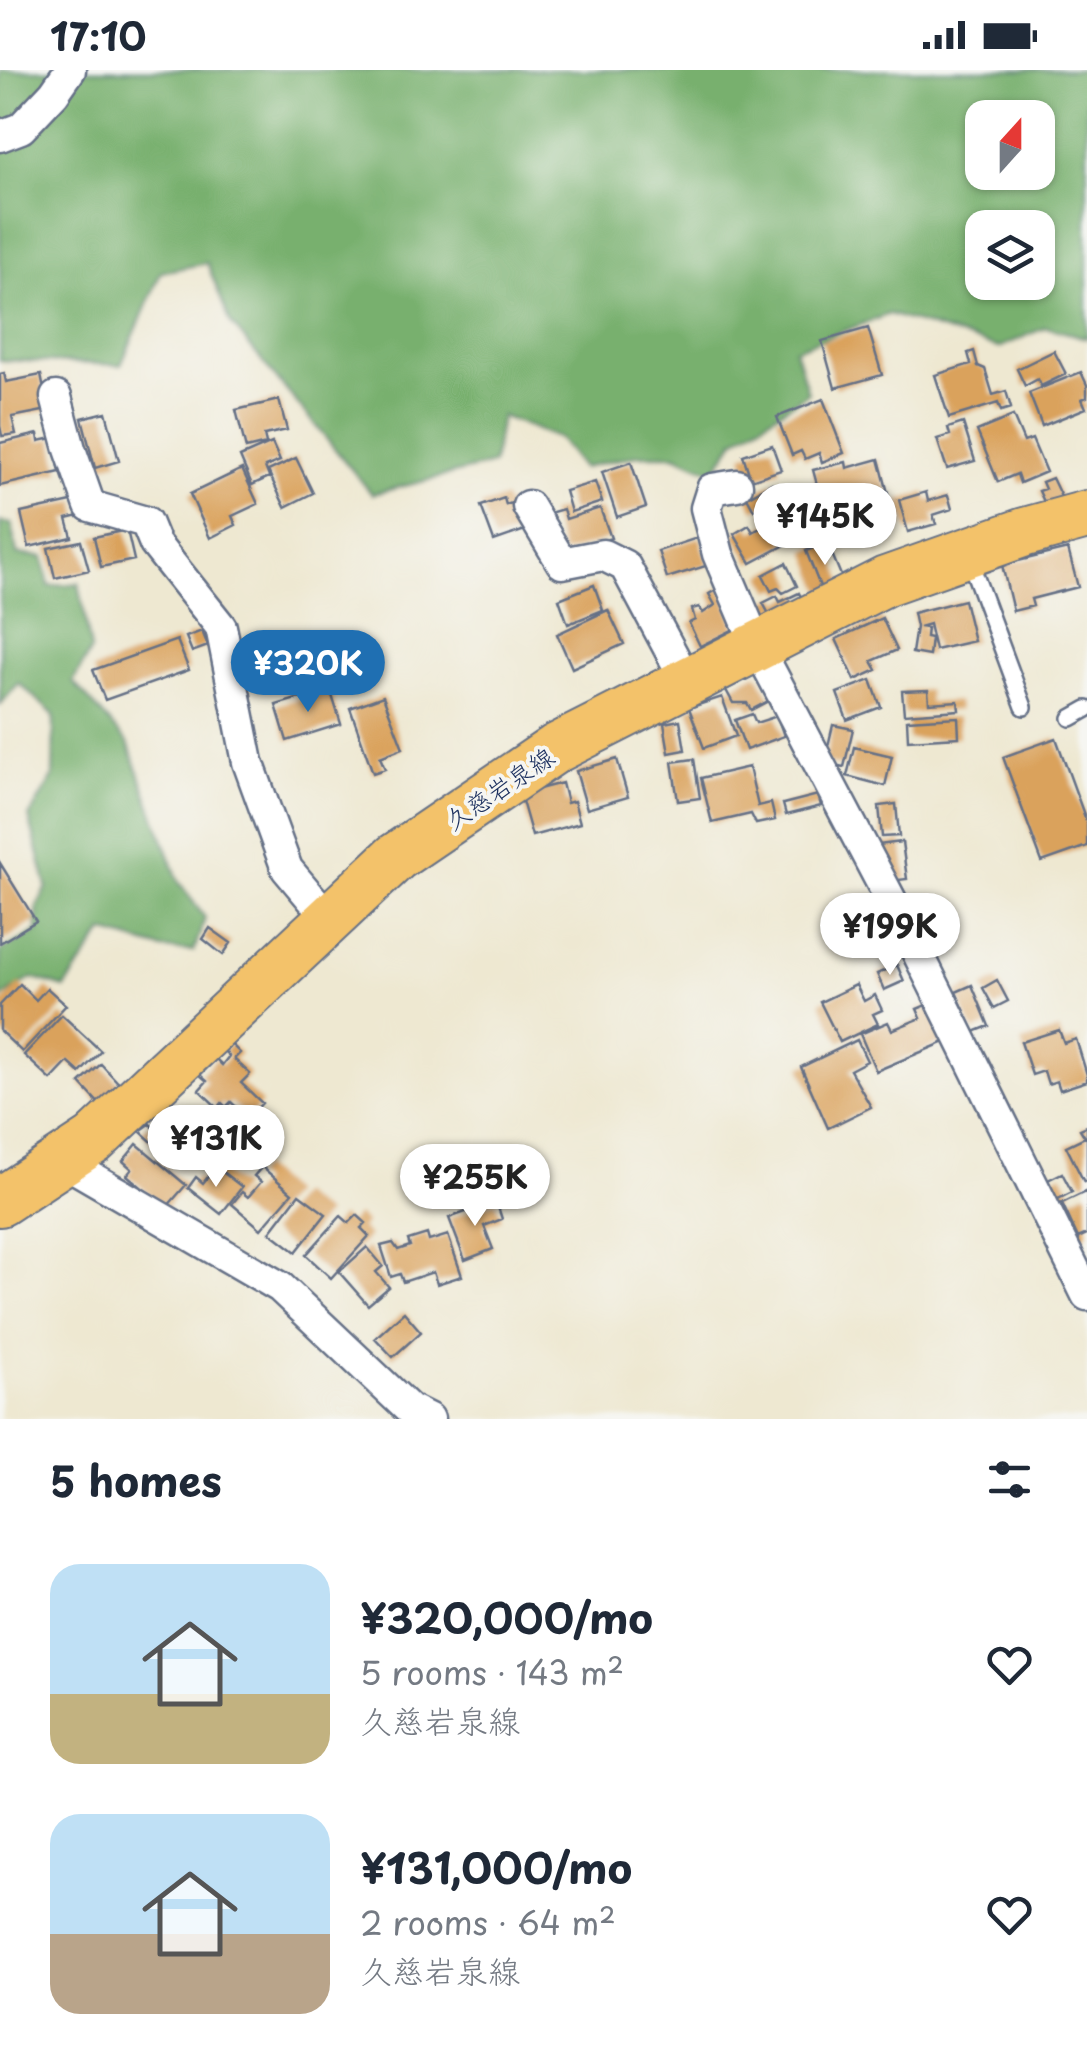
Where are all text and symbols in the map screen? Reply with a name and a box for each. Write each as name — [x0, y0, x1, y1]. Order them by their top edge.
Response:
text: 17:10 — [50, 7, 146, 64]
north arrow — [965, 100, 1055, 190]
map controls — [965, 100, 1055, 300]
button: layers — [965, 210, 1055, 300]
pin: ¥145K — [755, 483, 895, 568]
text: ¥145K — [775, 491, 875, 539]
pin: ¥320K — [238, 630, 378, 715]
text: ¥320K — [253, 638, 363, 686]
street label: 久慈岩泉線 — [437, 737, 561, 839]
pin: ¥199K — [820, 893, 960, 978]
text: ¥199K — [842, 901, 938, 949]
pin: ¥131K — [146, 1105, 286, 1190]
text: ¥131K — [169, 1113, 263, 1161]
pin: ¥255K — [405, 1144, 545, 1229]
text: ¥255K — [422, 1152, 528, 1200]
text: 5 homes — [50, 1448, 222, 1511]
icon: filters — [982, 1452, 1037, 1507]
text: ¥320,000/mo — [360, 1585, 653, 1648]
icon: home — [130, 1604, 250, 1724]
icon: heart — [982, 1637, 1037, 1692]
text: 5 rooms · 143 m² — [360, 1648, 624, 1696]
text: 久慈岩泉線 — [360, 1696, 520, 1744]
text: ¥131,000/mo — [360, 1835, 632, 1898]
icon: home — [130, 1854, 250, 1974]
icon: heart — [982, 1887, 1037, 1942]
text: 2 rooms · 64 m² — [360, 1898, 616, 1946]
text: 久慈岩泉線 — [360, 1946, 520, 1994]

